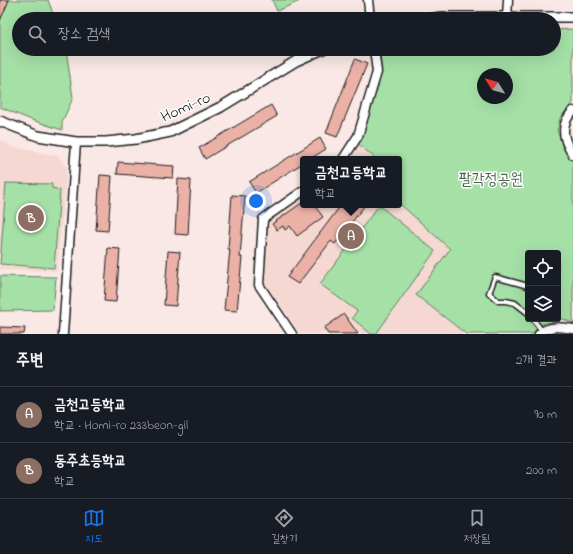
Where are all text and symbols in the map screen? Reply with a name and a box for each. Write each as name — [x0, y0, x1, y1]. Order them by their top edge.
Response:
search box — [12, 12, 561, 56]
icon: search — [26, 23, 48, 45]
text: 장소 검색 — [58, 23, 110, 45]
north arrow — [477, 68, 513, 104]
street label: Homi-ro — [157, 86, 215, 129]
popup — [300, 156, 402, 208]
text: 금천고등학교 — [315, 162, 387, 184]
park label: 팔각정공원 — [459, 168, 523, 192]
text: 학교 — [315, 184, 336, 203]
your location — [246, 191, 266, 211]
pin: B — [18, 203, 44, 233]
pin: A — [338, 221, 364, 251]
map controls — [525, 250, 561, 322]
button: locate — [525, 250, 561, 286]
button: layers — [525, 286, 561, 322]
text: 주변 — [16, 348, 43, 373]
text: 2개 결과 — [516, 351, 557, 370]
text: 금천고등학교 — [54, 394, 126, 416]
text: A — [25, 405, 33, 424]
text: 90 m — [534, 405, 557, 424]
text: 학교 · Homi-ro 233beon-gil — [54, 416, 188, 435]
text: 동주초등학교 — [54, 450, 126, 472]
text: B — [25, 461, 33, 480]
text: 200 m — [526, 461, 557, 480]
text: 학교 — [54, 472, 75, 491]
tab: 지도 — [83, 507, 105, 547]
tab: 길찾기 — [271, 507, 297, 547]
tab: 저장됨 — [463, 507, 490, 547]

